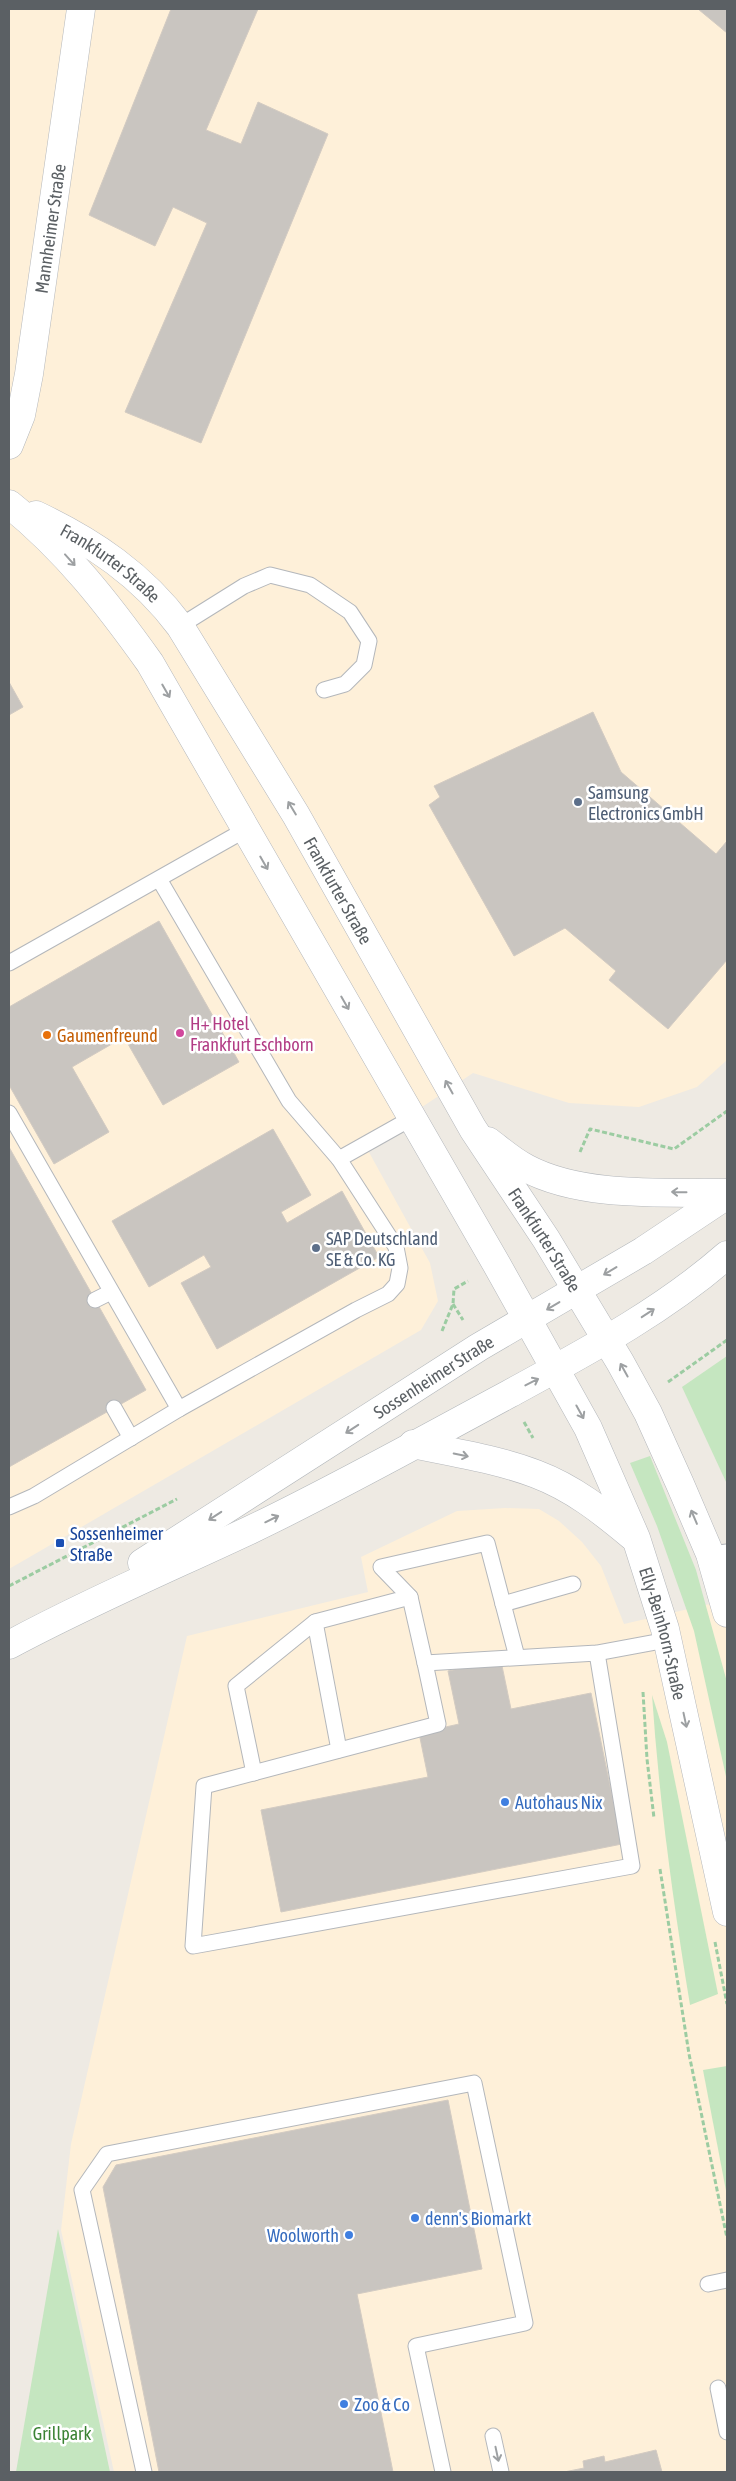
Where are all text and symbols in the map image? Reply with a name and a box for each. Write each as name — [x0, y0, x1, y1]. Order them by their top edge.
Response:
street label: Mannheimer Straße — [30, 162, 69, 295]
street label: Frankfurter Straße — [57, 519, 165, 606]
one-way arrow — [64, 554, 76, 567]
one-way arrow — [162, 683, 171, 698]
place label: Samsung Electronics GmbH — [588, 782, 704, 824]
marker: Samsung Electronics GmbH — [572, 796, 584, 808]
one-way arrow — [286, 802, 296, 816]
street label: Frankfurter Straße — [300, 833, 377, 948]
one-way arrow — [259, 855, 269, 870]
one-way arrow — [341, 996, 351, 1010]
place label: H+ Hotel Frankfurt Eschborn — [190, 1013, 314, 1055]
place label: Gaumenfreund — [57, 1025, 158, 1046]
marker: H+ Hotel Frankfurt Eschborn — [174, 1027, 186, 1039]
marker: Gaumenfreund — [41, 1029, 53, 1041]
one-way arrow — [444, 1080, 454, 1095]
street label: Frankfurter Straße — [504, 1183, 586, 1296]
one-way arrow — [671, 1187, 687, 1197]
place label: SAP Deutschland SE & Co. KG — [326, 1228, 438, 1270]
marker: SAP Deutschland SE & Co. KG — [310, 1242, 322, 1254]
one-way arrow — [604, 1266, 618, 1276]
one-way arrow — [546, 1301, 560, 1311]
one-way arrow — [641, 1308, 655, 1318]
street label: Sossenheimer Straße — [369, 1330, 497, 1422]
one-way arrow — [619, 1363, 629, 1378]
one-way arrow — [524, 1377, 539, 1386]
one-way arrow — [575, 1404, 585, 1419]
one-way arrow — [346, 1424, 360, 1434]
one-way arrow — [452, 1450, 468, 1460]
one-way arrow — [689, 1510, 699, 1525]
one-way arrow — [209, 1512, 223, 1522]
one-way arrow — [264, 1514, 279, 1524]
place label: Sossenheimer Straße — [70, 1523, 164, 1565]
marker: Sossenheimer Straße — [54, 1537, 66, 1549]
street label: Elly-Beinhorn-Straße — [635, 1564, 691, 1702]
one-way arrow — [681, 1712, 690, 1728]
place label: Autohaus Nix — [515, 1792, 603, 1813]
marker: Autohaus Nix — [499, 1796, 511, 1808]
place label: denn's Biomarkt — [425, 2208, 531, 2229]
marker: denn's Biomarkt — [409, 2212, 421, 2224]
place label: Woolworth — [267, 2225, 339, 2246]
marker: Woolworth — [343, 2229, 355, 2241]
place label: Zoo & Co — [354, 2394, 410, 2415]
marker: Zoo & Co — [338, 2398, 350, 2410]
park label: Grillpark — [33, 2423, 91, 2444]
one-way arrow — [493, 2446, 502, 2462]

